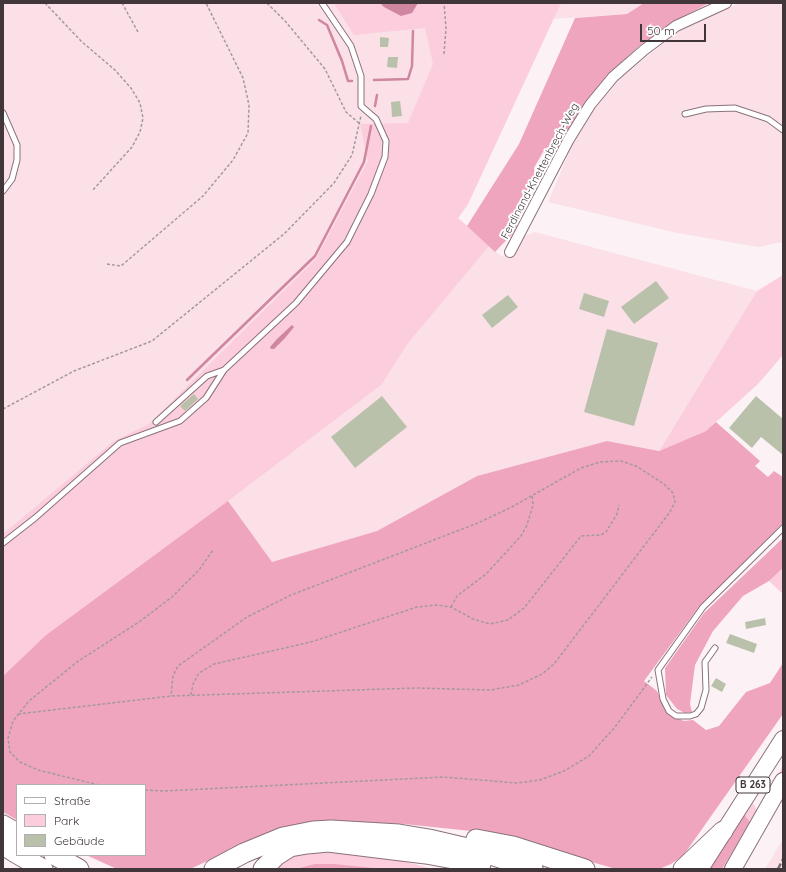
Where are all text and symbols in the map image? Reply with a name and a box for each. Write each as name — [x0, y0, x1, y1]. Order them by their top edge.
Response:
scale bar — [642, 16, 708, 42]
text: 50 m — [647, 23, 675, 38]
street label: Ferdinand-Knettenbrech-Weg — [498, 101, 582, 241]
road number: B 263 — [736, 777, 770, 793]
legend — [16, 784, 146, 856]
text: Straße — [54, 793, 91, 808]
text: Park — [54, 813, 79, 828]
text: Gebäude — [54, 833, 104, 848]

